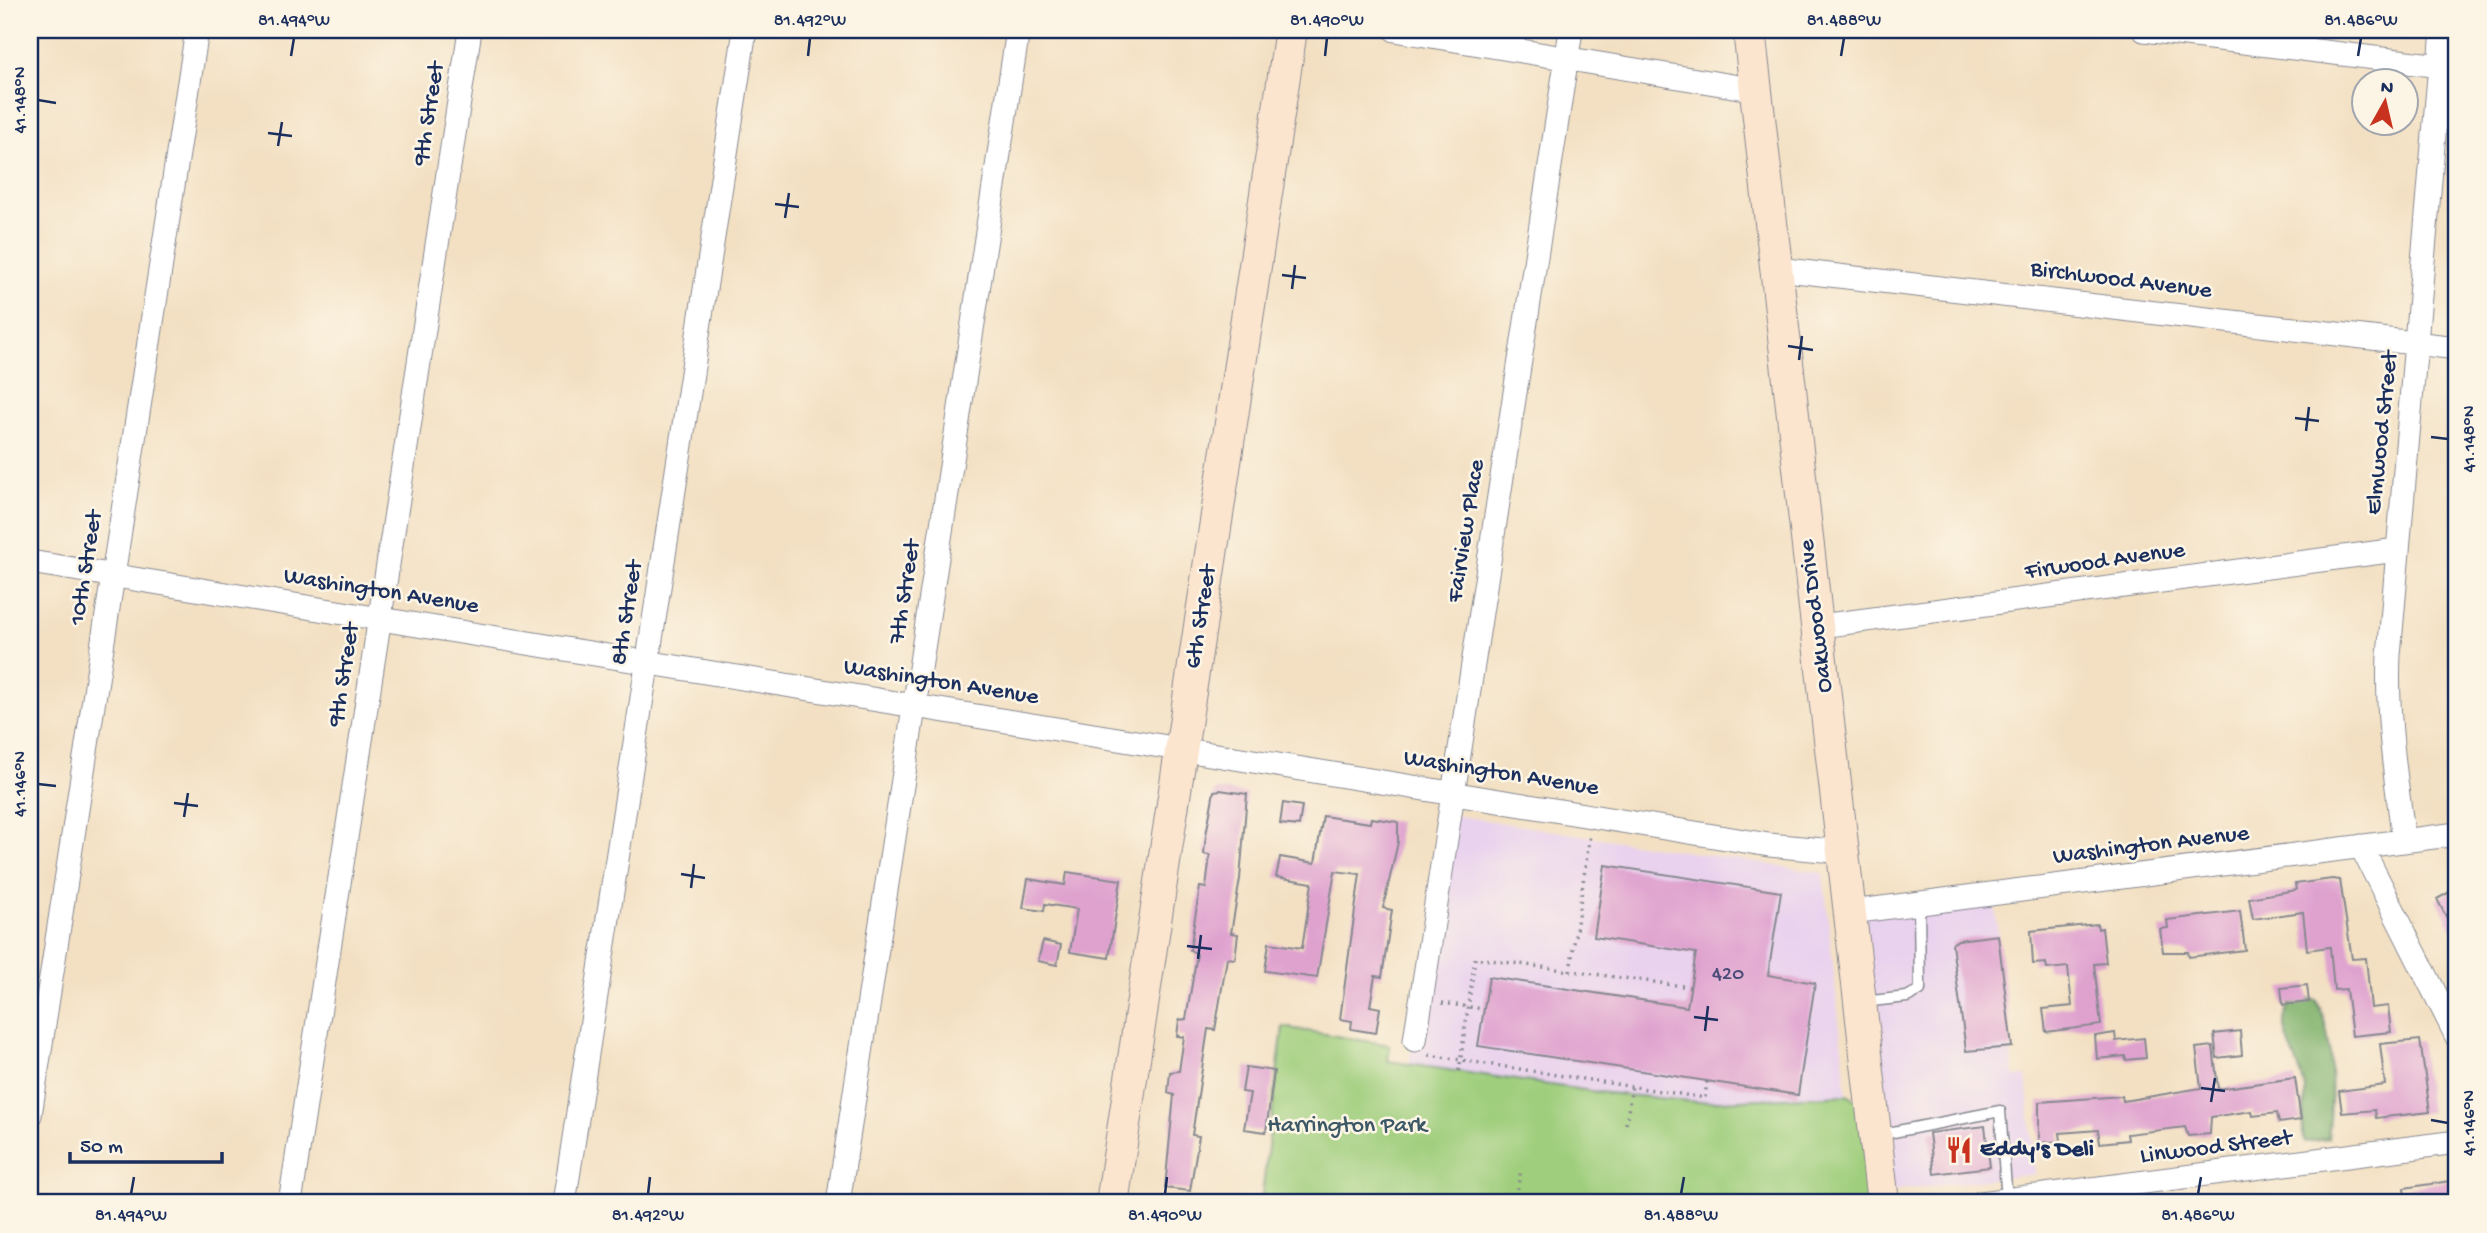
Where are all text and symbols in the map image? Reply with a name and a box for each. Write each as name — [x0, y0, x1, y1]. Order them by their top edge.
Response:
text: 81.494°W — [258, 11, 330, 32]
text: 81.492°W — [774, 11, 846, 32]
text: 81.490°W — [1290, 11, 1364, 32]
text: 81.488°W — [1807, 11, 1881, 32]
text: 81.486°W — [2324, 11, 2398, 32]
street label: 9th Street — [407, 58, 453, 169]
north arrow — [2350, 66, 2420, 136]
text: 41.148°N — [11, 67, 32, 133]
text: N — [2379, 76, 2395, 101]
street label: Birchwood Avenue — [2028, 255, 2214, 307]
street label: Elmwood Street — [2360, 347, 2406, 516]
text: 41.148°N — [2460, 406, 2481, 472]
street label: Fairview Place — [1441, 457, 1493, 605]
street label: 10th Street — [63, 506, 111, 628]
street label: 7th Street — [883, 536, 929, 647]
street label: Firwood Avenue — [2022, 536, 2188, 588]
street label: Oakwood Drive — [1793, 537, 1841, 694]
street label: 8th Street — [605, 556, 651, 667]
street label: 6th Street — [1180, 561, 1225, 671]
street label: Washington Avenue — [281, 562, 481, 622]
street label: 9th Street — [322, 619, 368, 730]
street label: Washington Avenue — [841, 653, 1041, 713]
street label: Washington Avenue — [1401, 744, 1601, 804]
text: 41.146°N — [11, 751, 32, 817]
street label: Washington Avenue — [2051, 820, 2251, 872]
house number: 420 — [1712, 963, 1744, 988]
text: 41.146°N — [2460, 1090, 2481, 1156]
park label: Harrington Park — [1267, 1112, 1429, 1141]
scale bar — [70, 1121, 222, 1165]
street label: Linwood Street — [2138, 1124, 2296, 1172]
restaurant icon: Eddy's Deli — [1944, 1135, 1974, 1165]
text: 50 m — [80, 1136, 123, 1161]
place label: Eddy's Deli — [1980, 1136, 2094, 1165]
text: 81.494°W — [95, 1206, 167, 1227]
text: 81.492°W — [612, 1206, 684, 1227]
text: 81.490°W — [1128, 1206, 1202, 1227]
text: 81.488°W — [1644, 1206, 1718, 1227]
text: 81.486°W — [2161, 1206, 2235, 1227]

